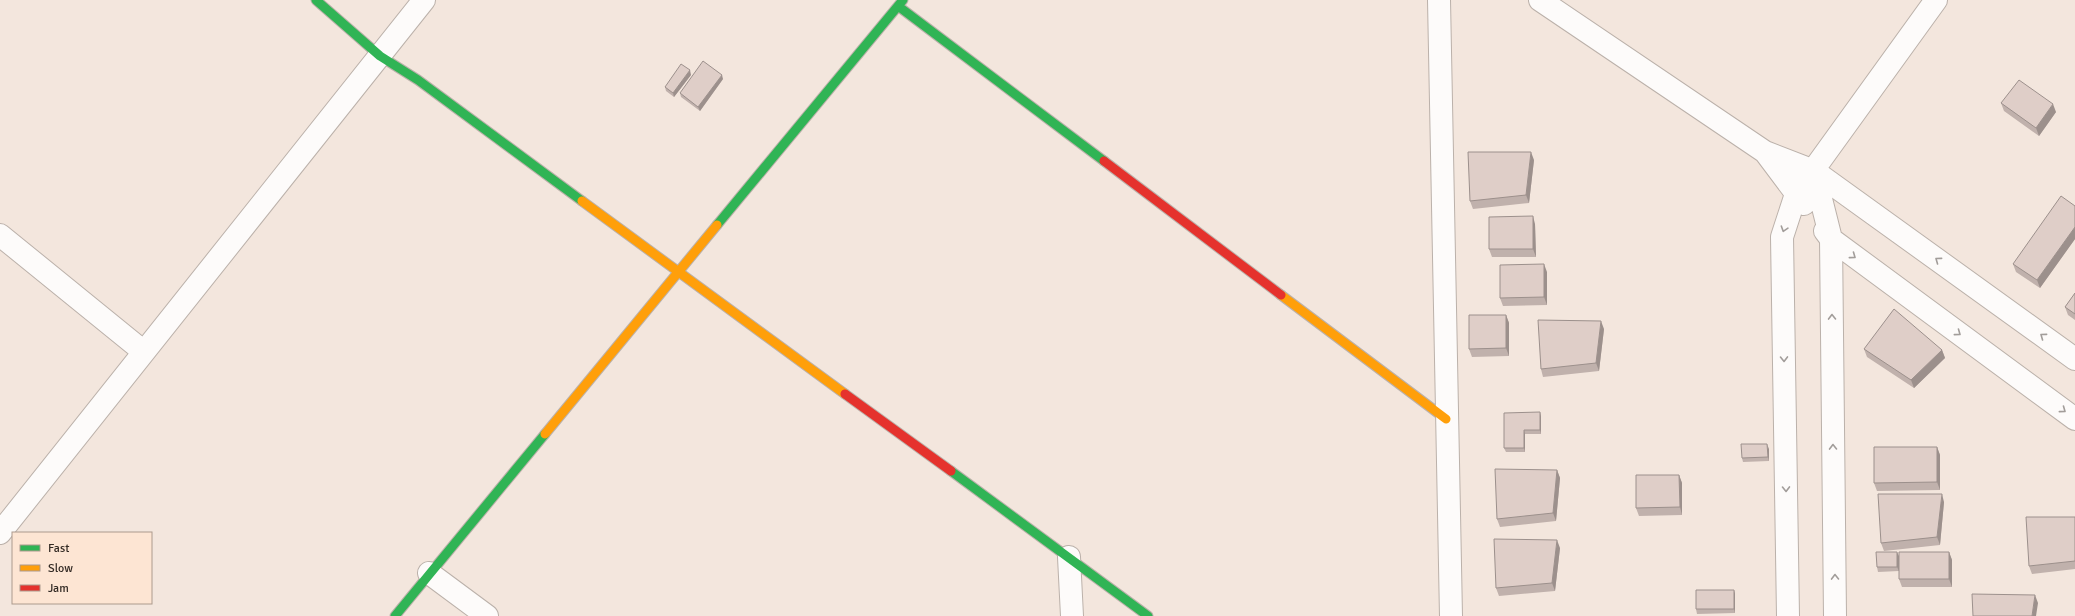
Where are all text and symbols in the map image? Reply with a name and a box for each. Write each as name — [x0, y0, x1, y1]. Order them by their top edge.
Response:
one-way arrow — [1780, 226, 1789, 233]
one-way arrow — [1849, 251, 1856, 258]
one-way arrow — [1935, 257, 1942, 265]
one-way arrow — [1828, 314, 1836, 320]
one-way arrow — [1954, 328, 1961, 336]
one-way arrow — [2041, 334, 2048, 341]
one-way arrow — [1780, 356, 1788, 362]
one-way arrow — [2059, 405, 2066, 413]
one-way arrow — [1829, 444, 1837, 450]
one-way arrow — [1782, 486, 1790, 492]
legend — [12, 532, 152, 604]
text: Fast — [48, 541, 69, 556]
text: Slow — [48, 561, 73, 576]
one-way arrow — [1831, 574, 1839, 580]
text: Jam — [48, 581, 69, 596]

